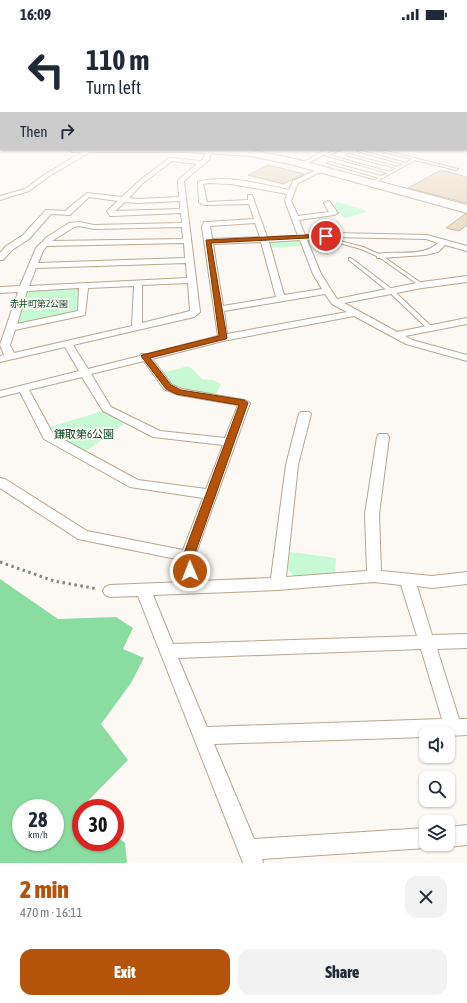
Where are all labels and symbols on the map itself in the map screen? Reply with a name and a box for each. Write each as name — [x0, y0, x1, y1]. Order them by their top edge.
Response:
pin — [309, 219, 343, 253]
park label: 赤井町第2公園 — [10, 299, 68, 309]
park label: 鎌取第6公園 — [54, 428, 114, 440]
position arrow — [169, 550, 211, 592]
speed limit sign: 30 — [72, 799, 124, 851]

